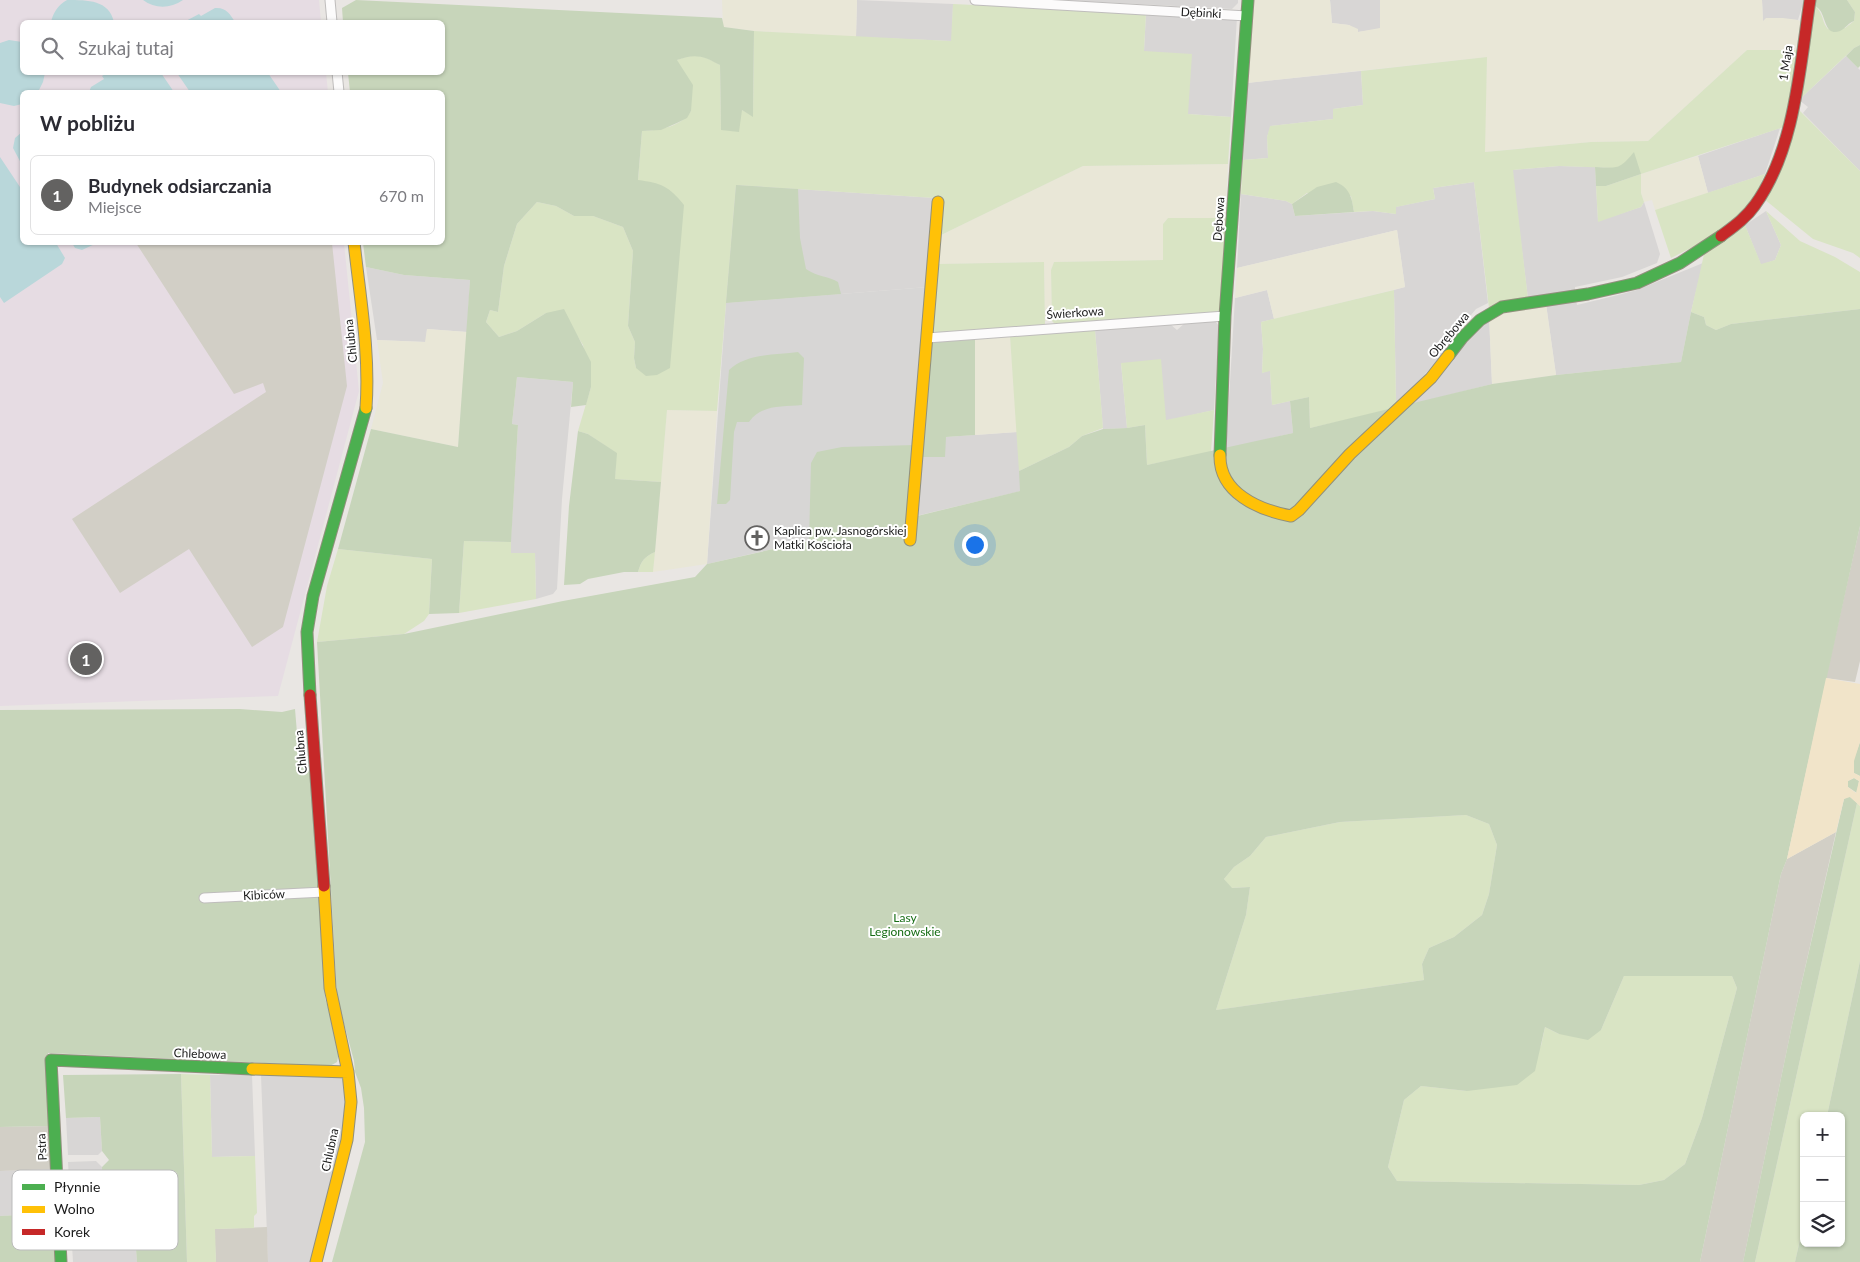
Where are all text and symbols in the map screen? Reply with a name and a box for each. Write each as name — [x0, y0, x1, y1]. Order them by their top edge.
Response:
street label: Dębinki — [1180, 4, 1222, 21]
search box — [20, 20, 445, 75]
icon: search — [38, 34, 66, 62]
text: Szukaj tutaj — [78, 36, 174, 59]
street label: 1 Maja — [1775, 44, 1796, 82]
text: W pobliżu — [40, 110, 135, 135]
text: Budynek odsiarczania — [88, 174, 272, 197]
text: 1 — [52, 186, 62, 205]
text: 670 m — [379, 186, 424, 205]
street label: Dębowa — [1209, 196, 1228, 242]
text: Miejsce — [88, 197, 142, 216]
street label: Świerkowa — [1046, 303, 1104, 322]
street label: Obrębowa — [1425, 309, 1472, 361]
street label: Chlubna — [341, 319, 360, 364]
place label: Kaplica pw. Jasnogórskiej Matki Kościoła — [774, 523, 907, 552]
church icon: Kaplica pw. Jasnogórskiej Matki Kościoła — [744, 525, 770, 551]
your location — [962, 532, 988, 558]
pin: 1 — [70, 640, 102, 678]
street label: Chlubna — [291, 730, 310, 774]
street label: Kibiców — [243, 886, 286, 903]
park label: Lasy Legionowskie — [869, 910, 941, 939]
street label: Chlebowa — [173, 1045, 227, 1062]
map controls — [1800, 1112, 1845, 1247]
button: + — [1800, 1112, 1845, 1157]
street label: Chlubna — [318, 1127, 341, 1173]
street label: Pstra — [33, 1133, 50, 1161]
button: − — [1800, 1157, 1845, 1202]
legend — [12, 1170, 178, 1250]
text: Płynnie — [54, 1178, 100, 1195]
text: Wolno — [54, 1200, 95, 1217]
button: layers — [1800, 1202, 1845, 1247]
text: Korek — [54, 1223, 91, 1240]

